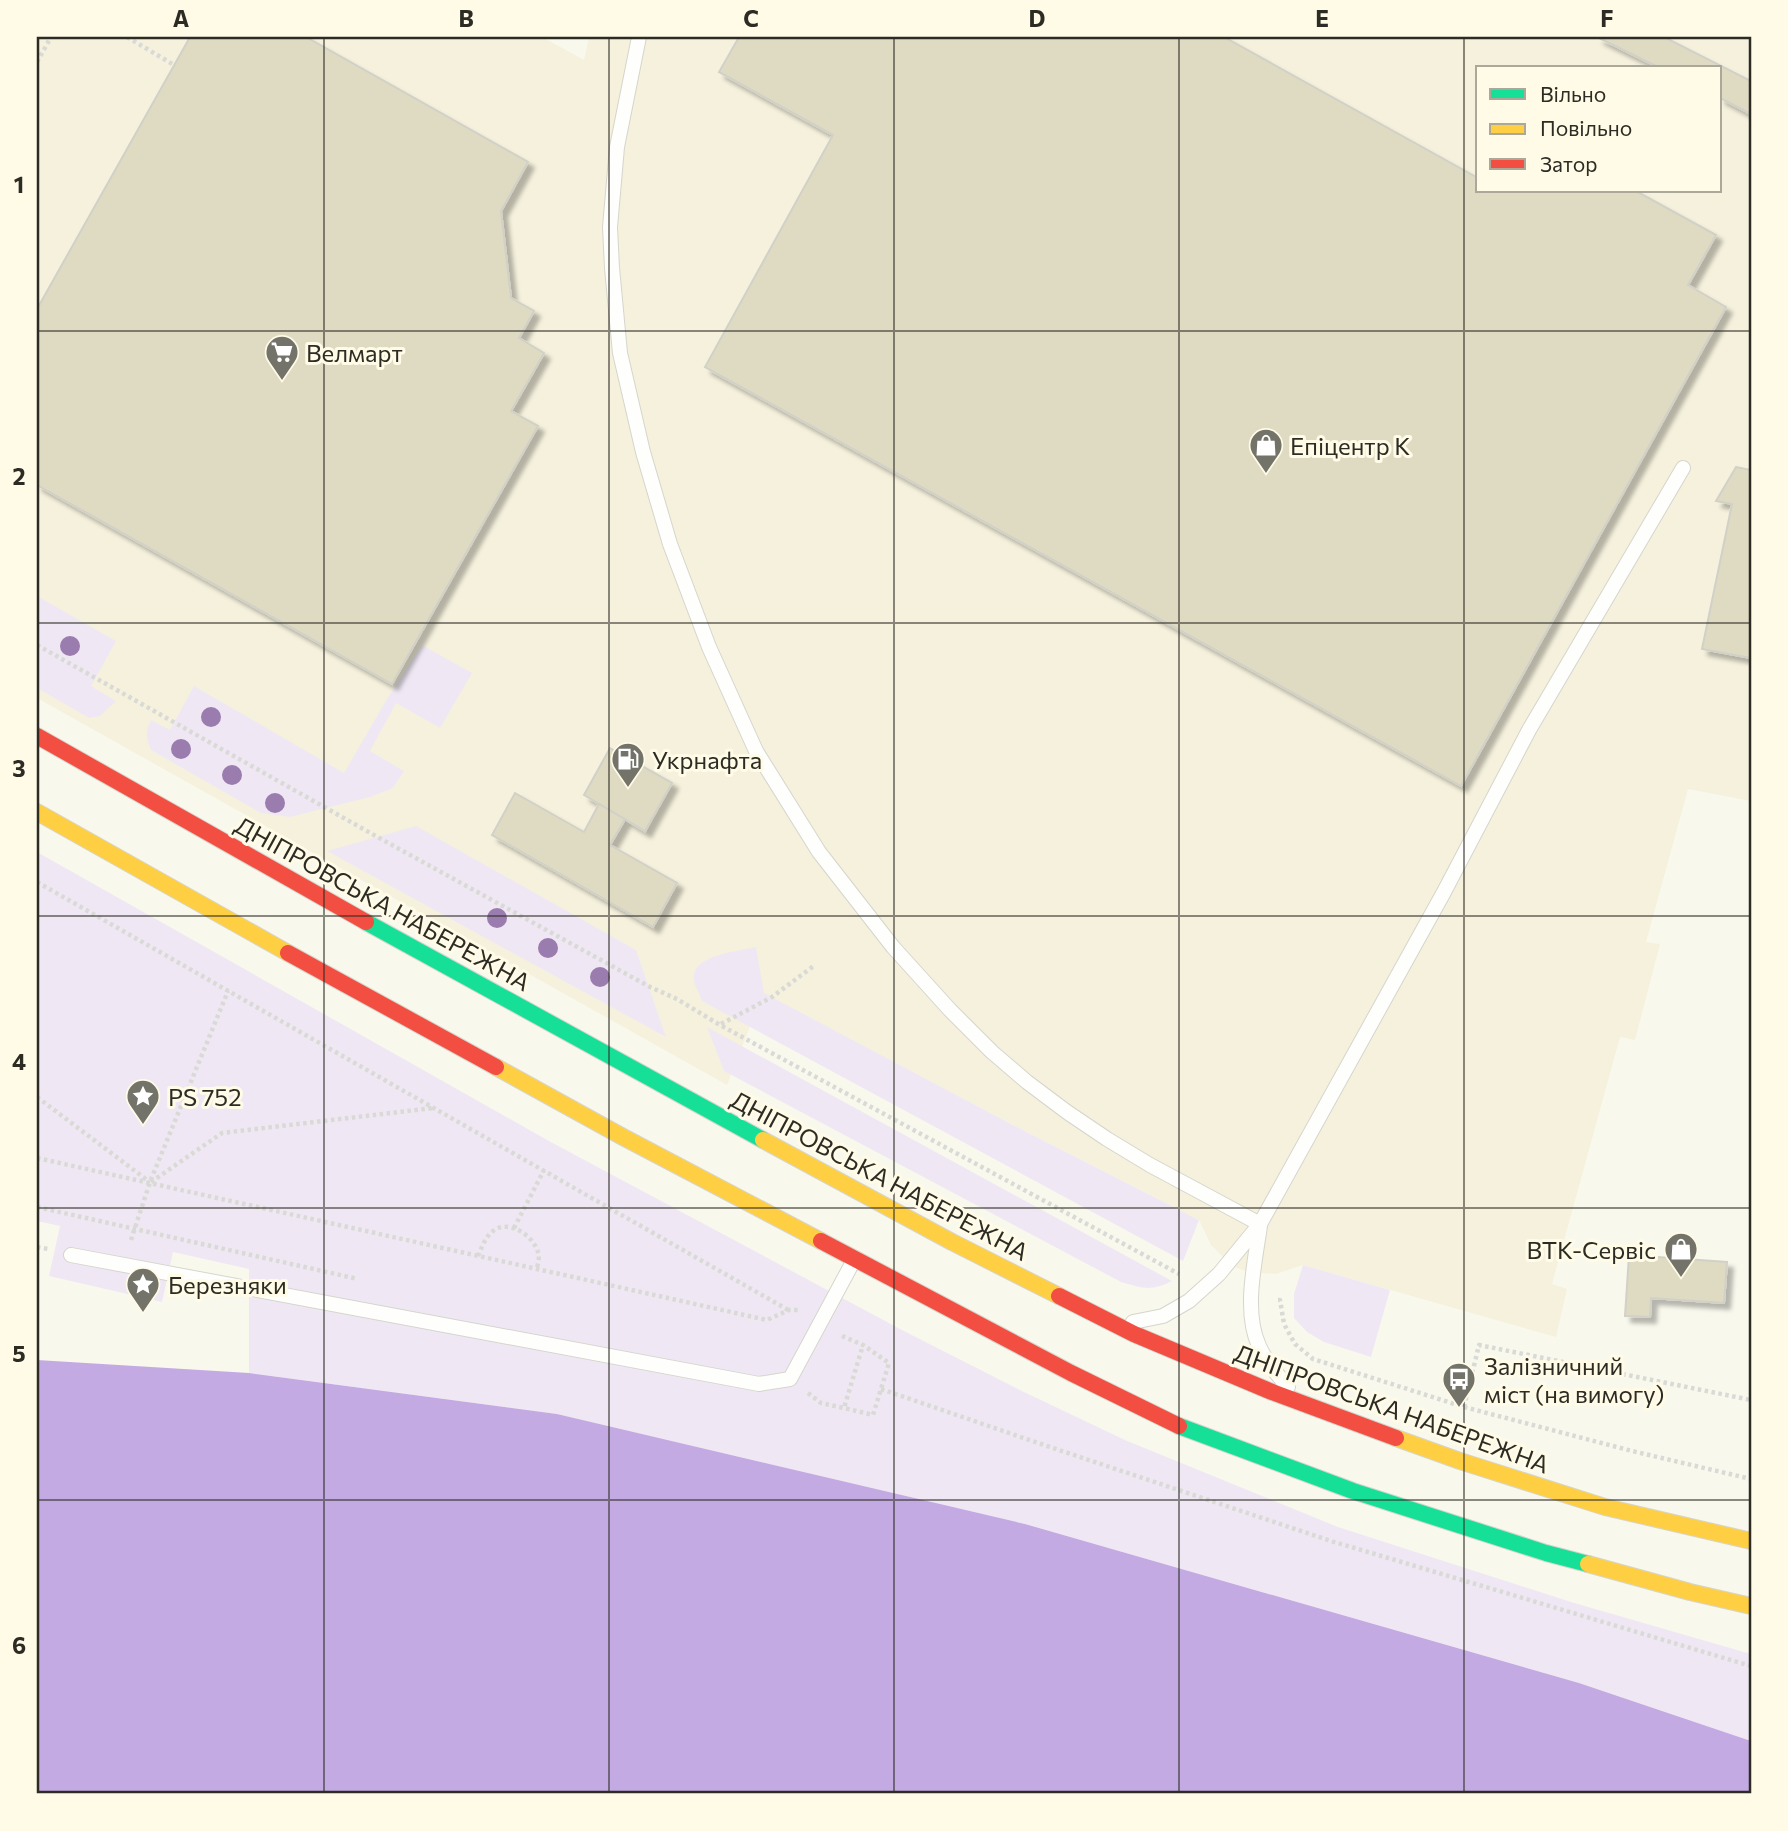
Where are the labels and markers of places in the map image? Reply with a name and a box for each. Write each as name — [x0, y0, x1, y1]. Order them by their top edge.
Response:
supermarket icon: Велмарт — [263, 333, 301, 382]
place label: Велмарт — [306, 338, 403, 367]
shop icon: Епіцентр К — [1247, 426, 1285, 475]
place label: Епіцентр К — [1290, 431, 1410, 460]
fuel station icon: Укрнафта — [609, 740, 647, 789]
place label: Укрнафта — [652, 745, 762, 774]
place icon: PS 752 — [124, 1077, 162, 1126]
place label: PS 752 — [168, 1082, 241, 1111]
shop icon: ВТК-Сервіс — [1662, 1230, 1700, 1279]
place label: ВТК-Сервіс — [1526, 1235, 1656, 1264]
place icon: Березняки — [124, 1265, 162, 1314]
place label: Березняки — [168, 1270, 287, 1299]
place label: Залізничний міст (на вимогу) — [1484, 1351, 1665, 1408]
bus stop icon: Залізничний міст (на вимогу) — [1440, 1360, 1478, 1409]

